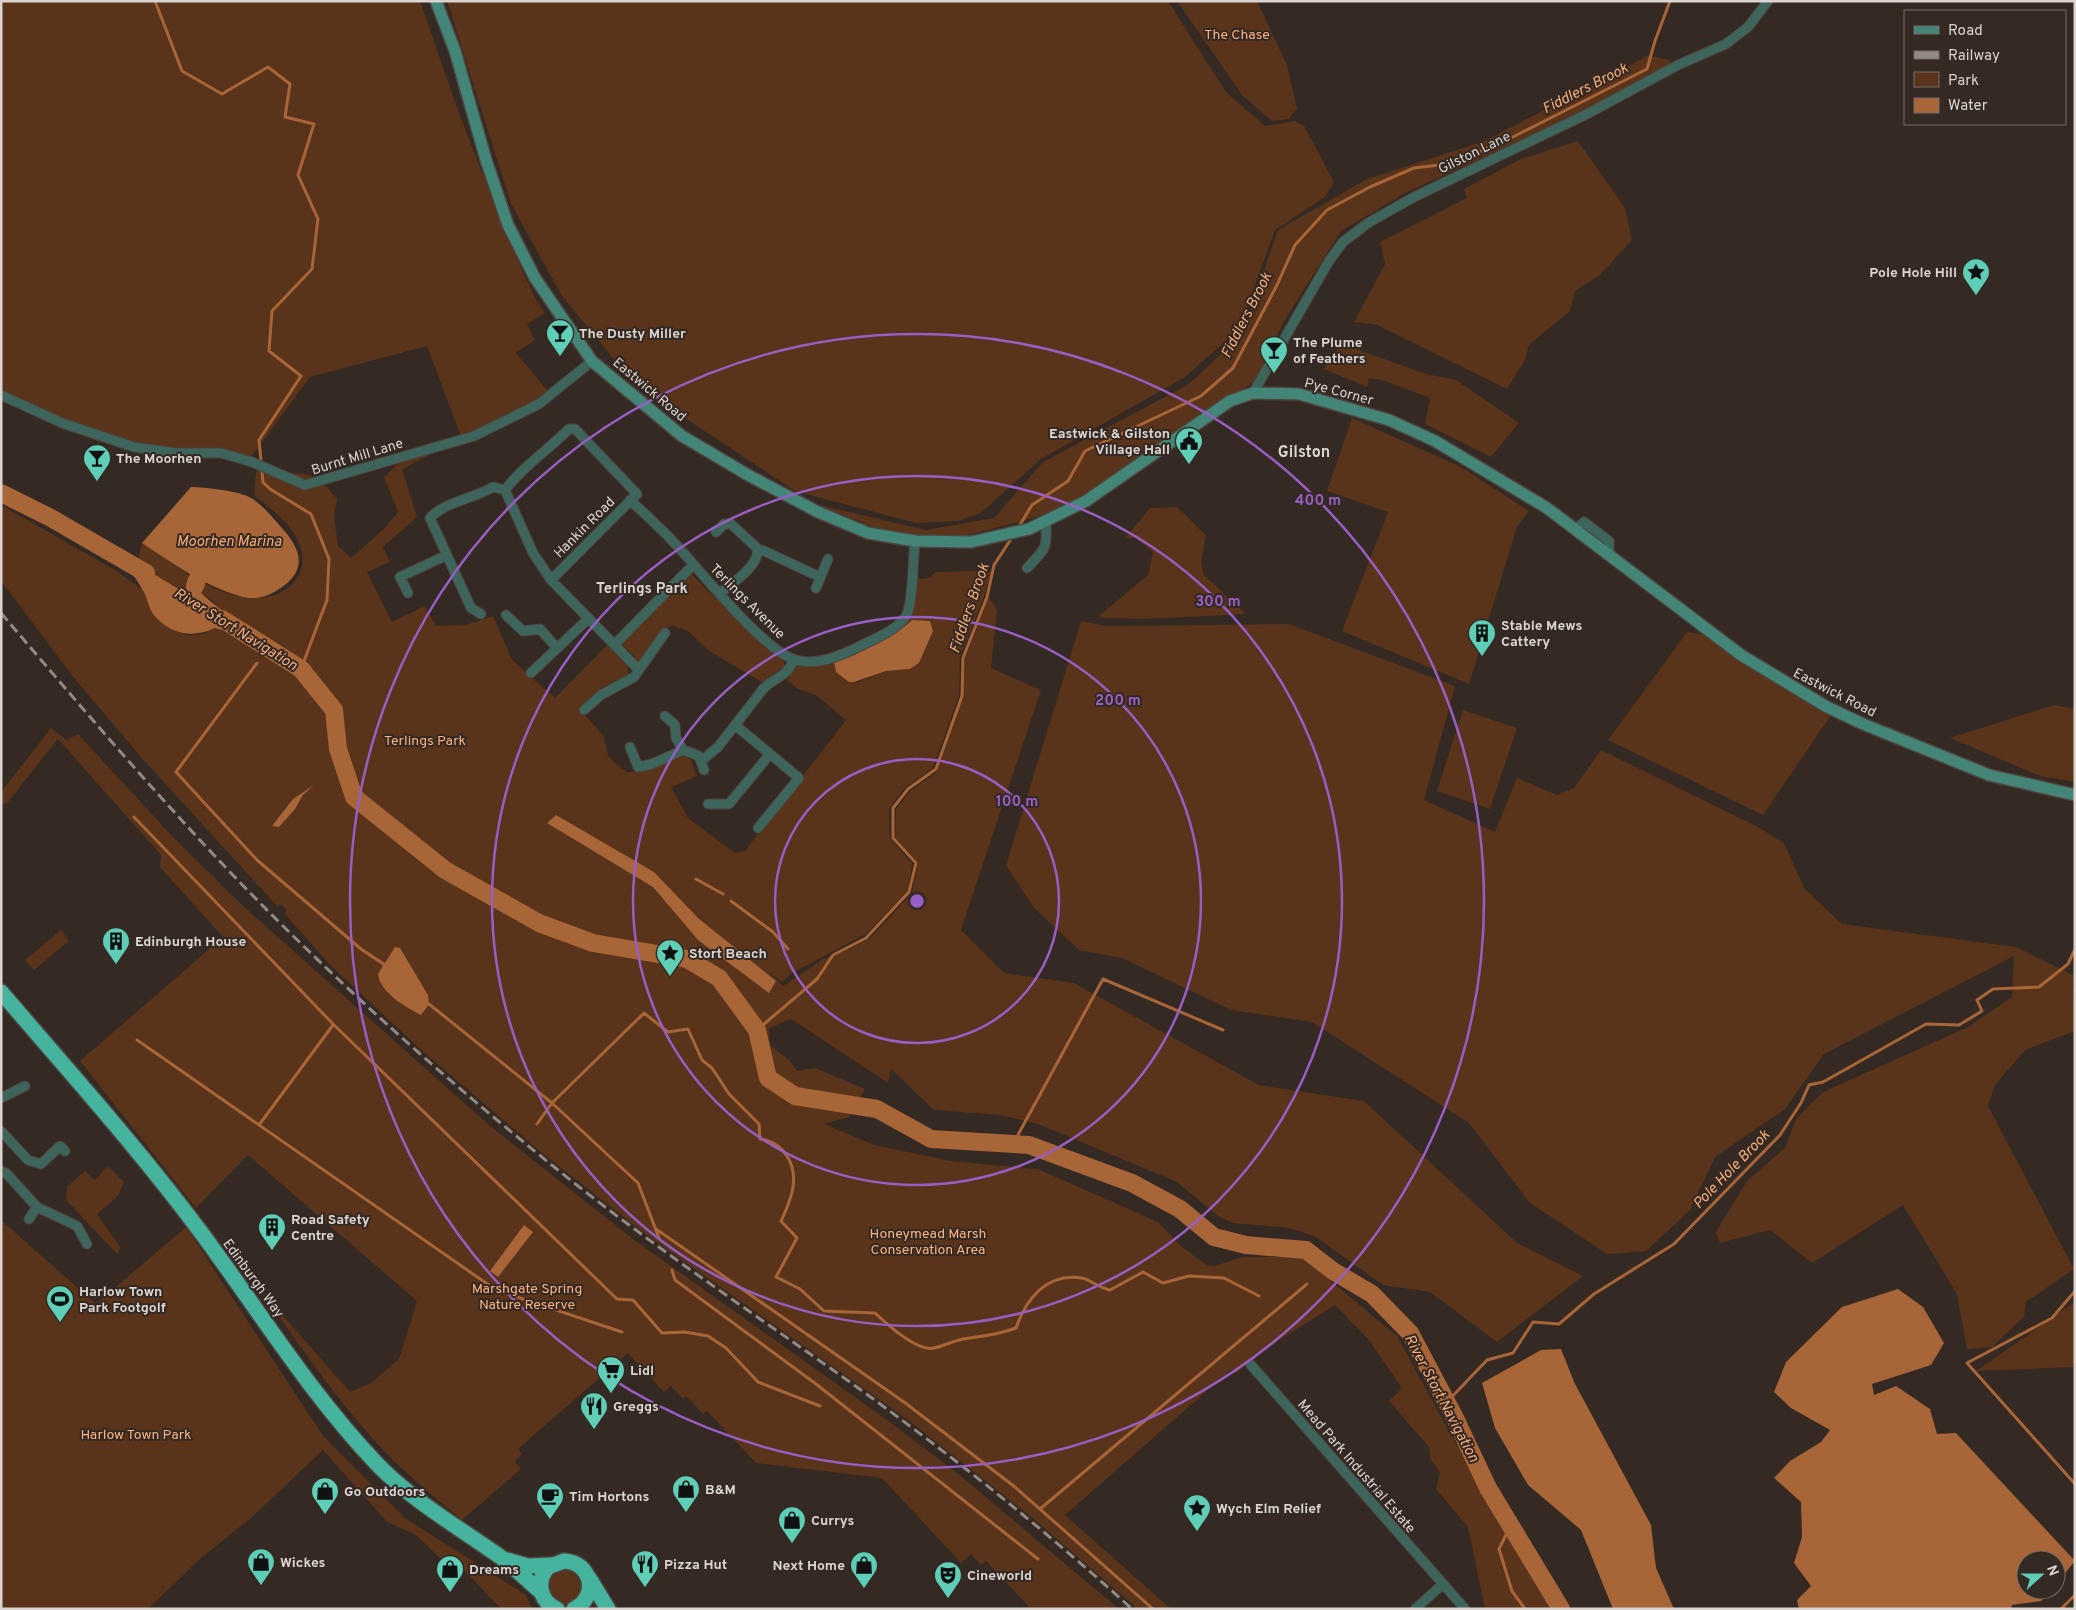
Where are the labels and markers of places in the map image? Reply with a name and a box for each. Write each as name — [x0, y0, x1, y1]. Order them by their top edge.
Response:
place icon: Pole Hole Hill — [1961, 257, 1991, 296]
place label: Pole Hole Hill — [1869, 265, 1957, 282]
bar icon: The Dusty Miller — [545, 318, 575, 357]
place label: The Dusty Miller — [579, 326, 686, 343]
bar icon: The Plume of Feathers — [1259, 335, 1289, 374]
place label: The Plume of Feathers — [1293, 335, 1366, 368]
place label: Eastwick & Gilston Village Hall — [1049, 426, 1170, 459]
public building icon: Eastwick & Gilston Village Hall — [1174, 426, 1204, 465]
bar icon: The Moorhen — [82, 443, 112, 482]
place label: The Moorhen — [116, 451, 201, 468]
building icon: Stable Mews Cattery — [1467, 618, 1497, 657]
place label: Stable Mews Cattery — [1501, 618, 1583, 651]
centre of rings — [908, 892, 926, 910]
building icon: Edinburgh House — [101, 926, 131, 965]
place label: Edinburgh House — [135, 934, 246, 951]
place icon: Stort Beach — [655, 938, 685, 977]
place label: Stort Beach — [689, 946, 767, 963]
building icon: Road Safety Centre — [257, 1212, 287, 1251]
place label: Road Safety Centre — [291, 1212, 370, 1245]
sports icon: Harlow Town Park Footgolf — [45, 1284, 75, 1323]
place label: Harlow Town Park Footgolf — [79, 1284, 166, 1317]
supermarket icon: Lidl — [596, 1355, 626, 1394]
place label: Lidl — [630, 1363, 654, 1380]
restaurant icon: Greggs — [579, 1391, 609, 1430]
place label: Greggs — [613, 1399, 659, 1416]
shop icon: B&M — [671, 1474, 701, 1513]
shop icon: Go Outdoors — [310, 1476, 340, 1515]
cafe icon: Tim Hortons — [535, 1481, 565, 1520]
place label: B&M — [705, 1482, 736, 1499]
place label: Go Outdoors — [344, 1484, 425, 1501]
place label: Tim Hortons — [569, 1489, 649, 1506]
place icon: Wych Elm Relief — [1182, 1493, 1212, 1532]
place label: Wych Elm Relief — [1216, 1501, 1321, 1518]
shop icon: Currys — [777, 1505, 807, 1544]
place label: Currys — [811, 1513, 855, 1530]
shop icon: Wickes — [246, 1547, 276, 1586]
restaurant icon: Pizza Hut — [630, 1549, 660, 1588]
shop icon: Next Home — [849, 1550, 879, 1589]
shop icon: Dreams — [435, 1554, 465, 1593]
place label: Wickes — [280, 1555, 326, 1572]
place label: Pizza Hut — [664, 1557, 727, 1574]
place label: Next Home — [772, 1558, 845, 1575]
theatre icon: Cineworld — [933, 1560, 963, 1599]
place label: Dreams — [469, 1562, 519, 1579]
place label: Cineworld — [967, 1568, 1032, 1585]

